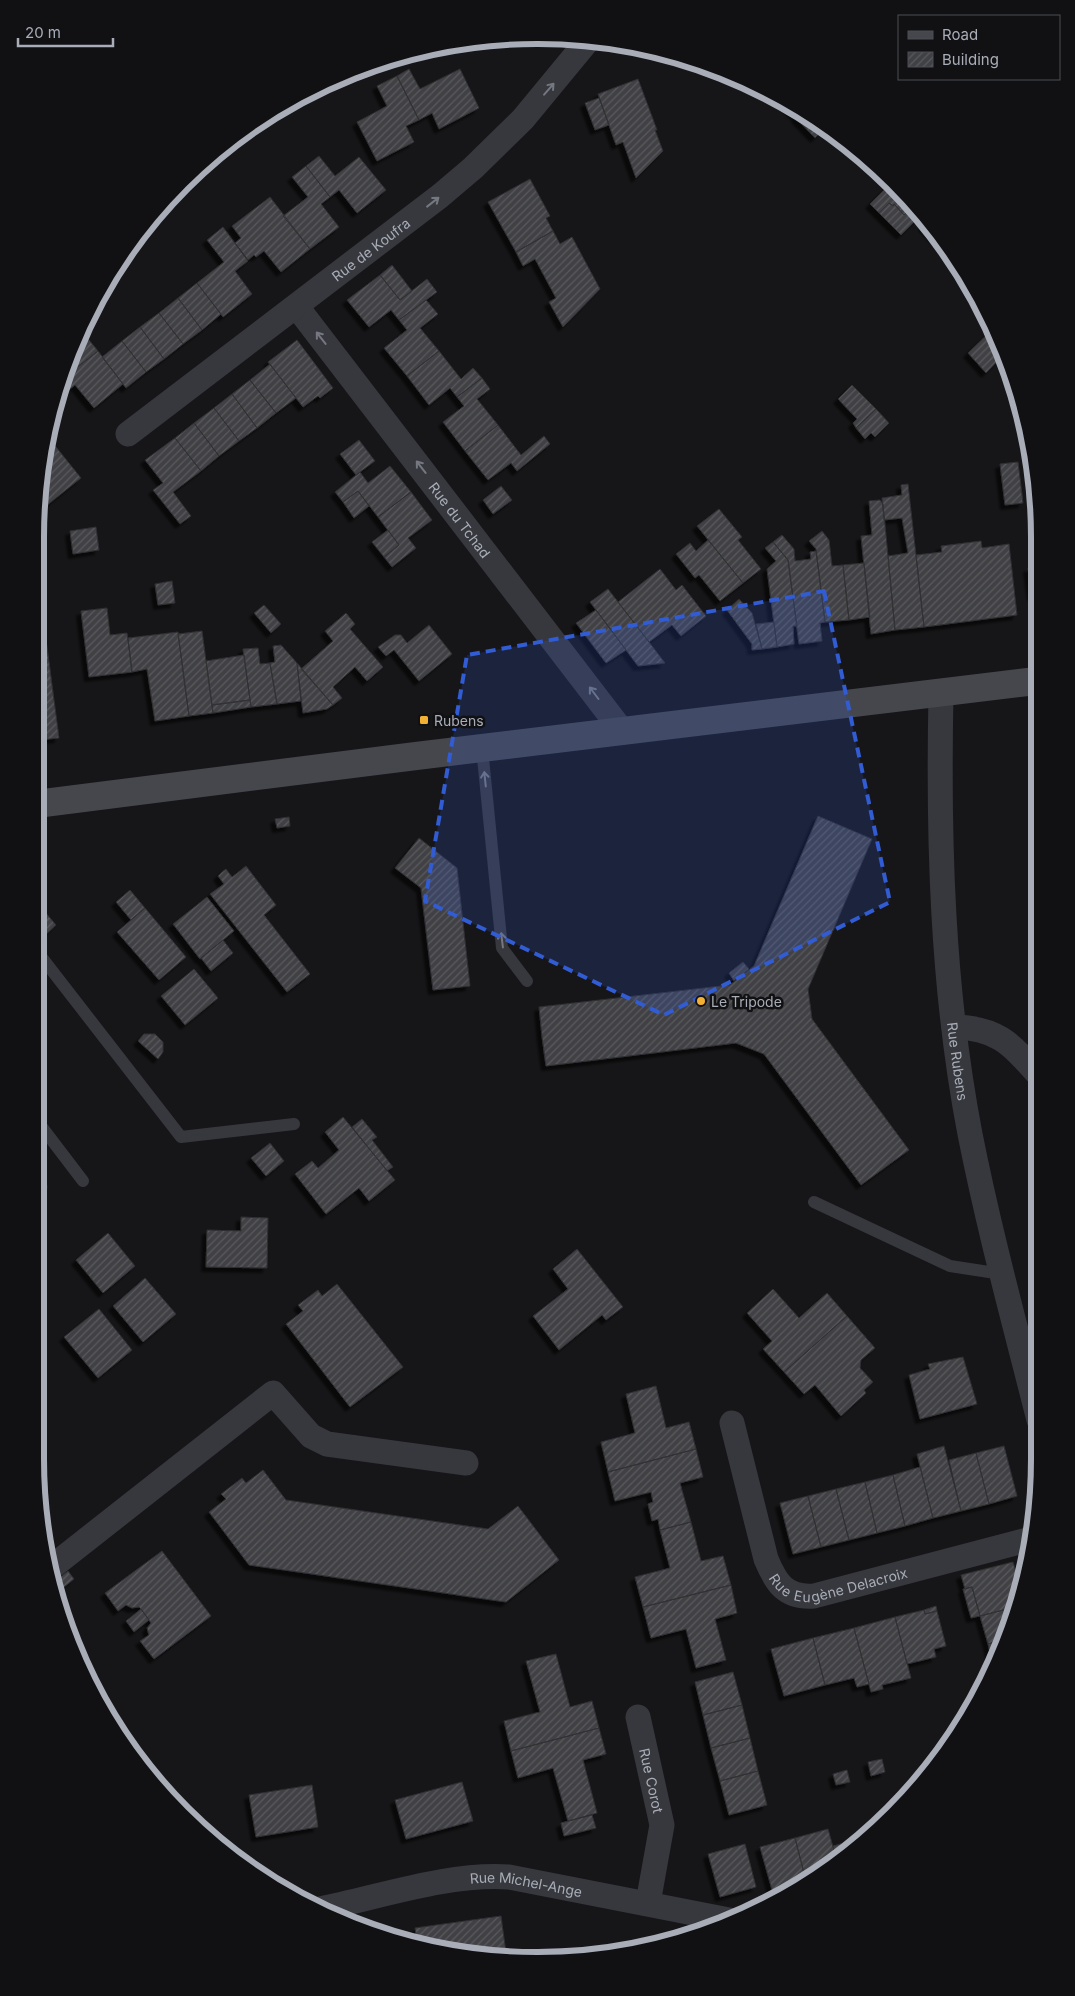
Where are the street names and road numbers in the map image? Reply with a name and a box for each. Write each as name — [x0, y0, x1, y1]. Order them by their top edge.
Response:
street label: Rue de Koufra — [328, 214, 413, 284]
street label: Rue du Tchad — [426, 478, 495, 561]
street label: Rue Rubens — [945, 1021, 972, 1102]
street label: Rue Eugène Delacroix — [769, 1561, 915, 1577]
street label: Rue Corot — [637, 1746, 668, 1815]
street label: Rue Michel-Ange — [469, 1868, 584, 1900]

